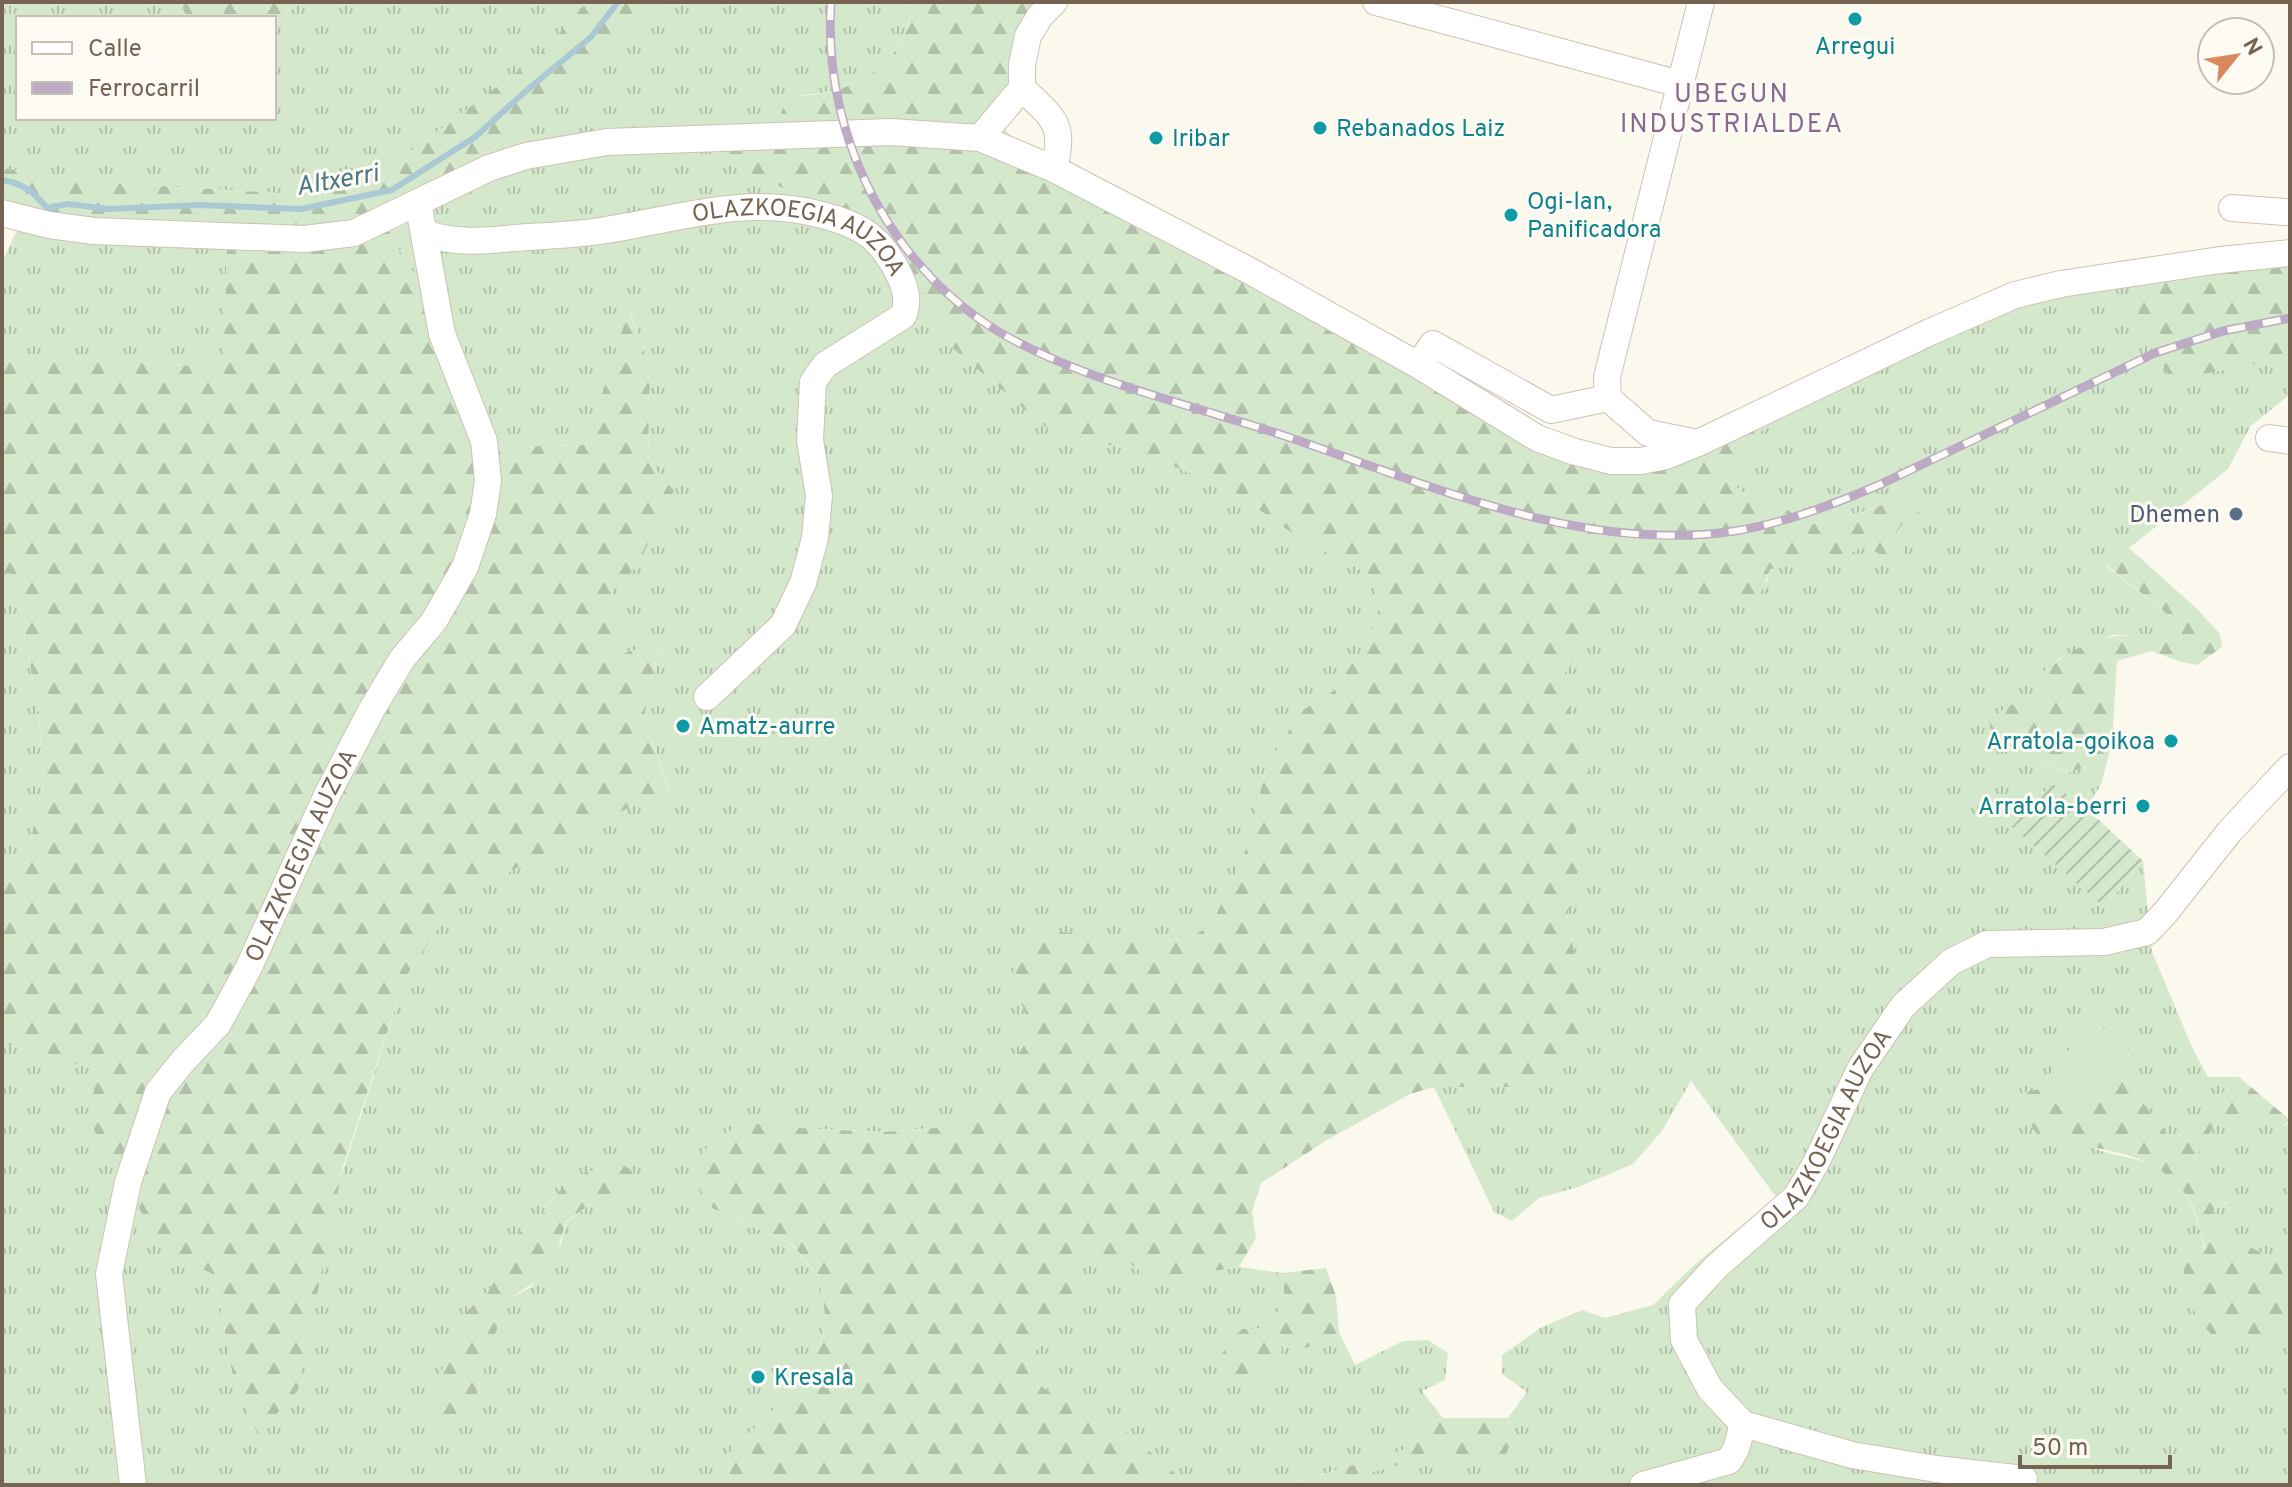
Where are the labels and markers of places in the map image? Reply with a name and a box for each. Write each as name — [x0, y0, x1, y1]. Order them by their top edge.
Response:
marker: Arregui — [1846, 10, 1864, 28]
place label: Arregui — [1815, 33, 1895, 63]
place label: Rebanados Laiz — [1336, 115, 1505, 145]
marker: Rebanados Laiz — [1311, 119, 1329, 137]
place label: Iribar — [1172, 125, 1230, 155]
marker: Iribar — [1147, 129, 1165, 147]
place label: Ogi-lan, Panificadora — [1527, 188, 1661, 246]
marker: Ogi-lan, Panificadora — [1502, 206, 1520, 224]
place label: Dhemen — [2129, 501, 2220, 531]
marker: Dhemen — [2227, 505, 2245, 523]
place label: Amatz-aurre — [699, 713, 836, 743]
marker: Amatz-aurre — [674, 717, 692, 735]
place label: Arratola-goikoa — [1986, 728, 2155, 758]
marker: Arratola-goikoa — [2162, 732, 2180, 750]
place label: Arratola-berri — [1978, 793, 2127, 823]
marker: Arratola-berri — [2134, 797, 2152, 815]
place label: Kresala — [774, 1364, 854, 1394]
marker: Kresala — [749, 1368, 767, 1386]

